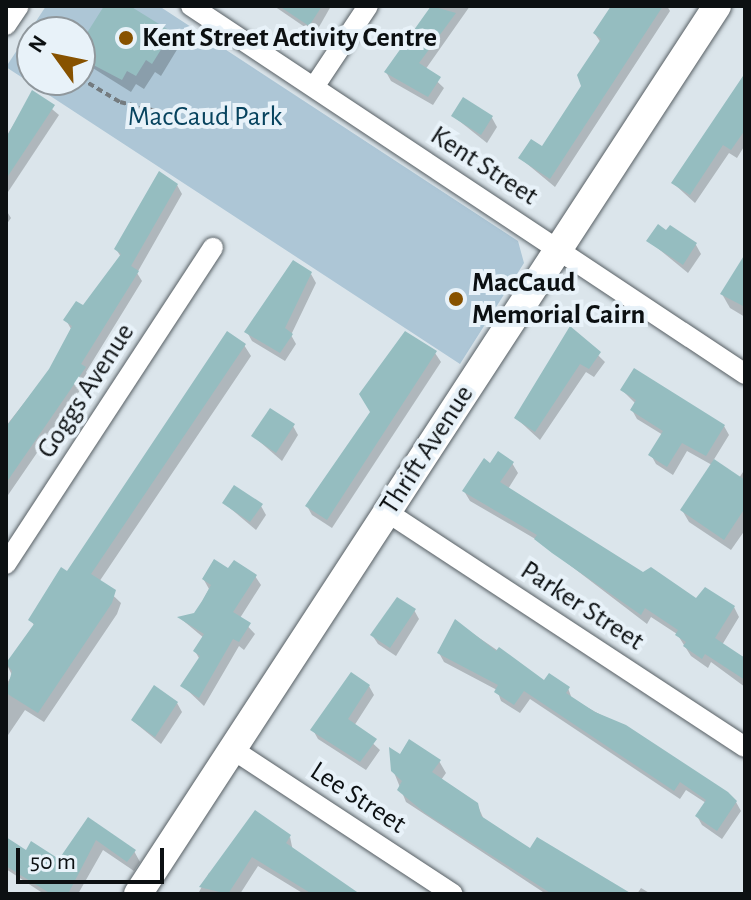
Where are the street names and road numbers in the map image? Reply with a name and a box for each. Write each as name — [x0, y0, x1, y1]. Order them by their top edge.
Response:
street label: Kent Street — [424, 119, 544, 213]
street label: Goggs Avenue — [30, 317, 142, 465]
street label: Thrift Avenue — [373, 379, 481, 521]
street label: Parker Street — [514, 554, 650, 658]
street label: Lee Street — [304, 755, 412, 841]

